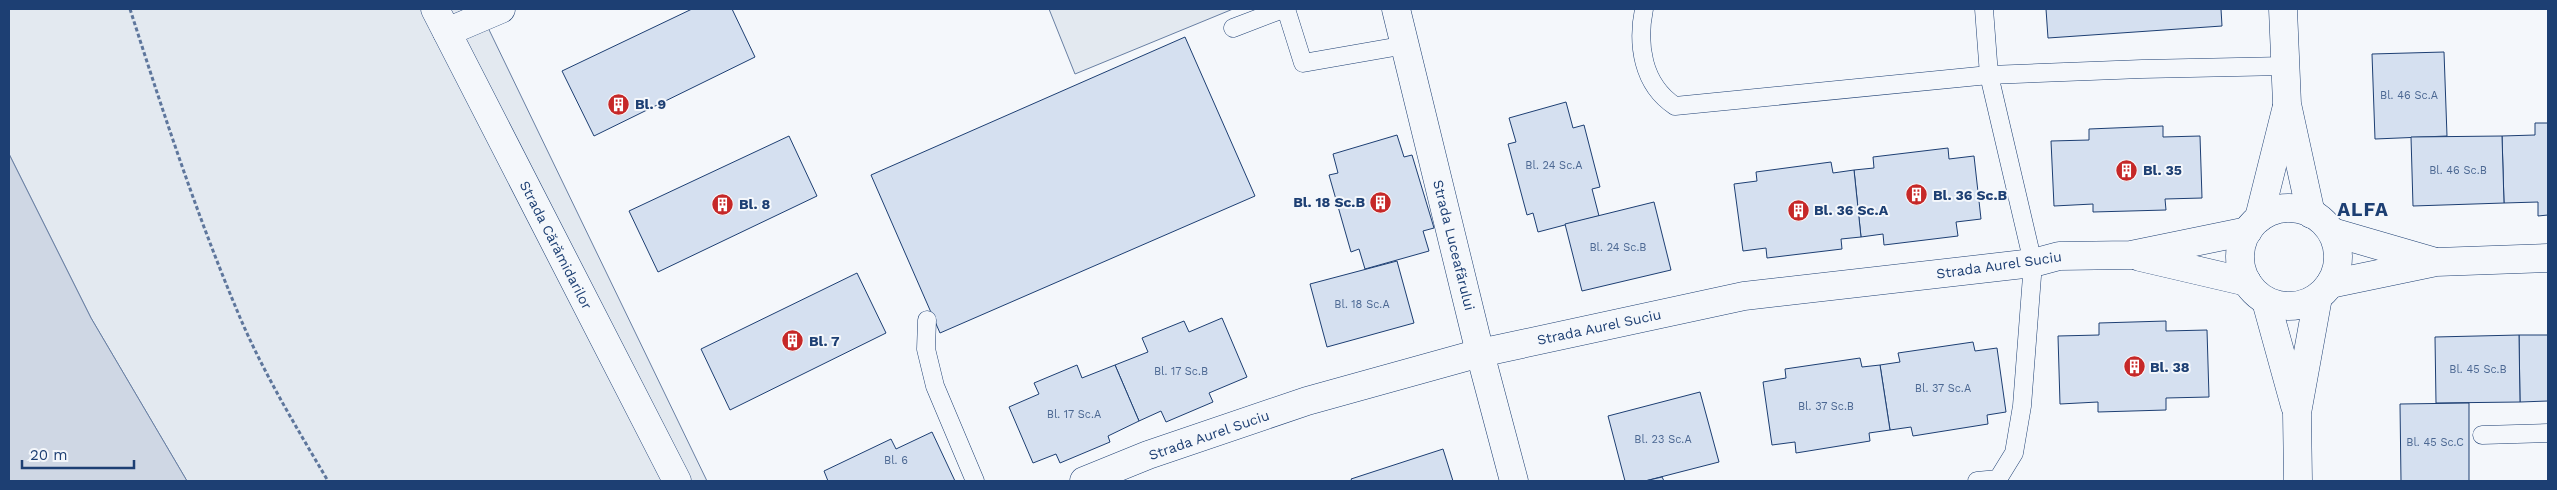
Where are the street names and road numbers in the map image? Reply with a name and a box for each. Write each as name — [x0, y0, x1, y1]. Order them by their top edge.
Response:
street label: Strada Cărămidarilor — [517, 178, 595, 312]
street label: Strada Luceafărului — [1430, 178, 1478, 312]
street label: Strada Aurel Suciu — [1935, 248, 2063, 282]
street label: Strada Aurel Suciu — [1535, 306, 1663, 348]
street label: Strada Aurel Suciu — [1147, 407, 1271, 463]

